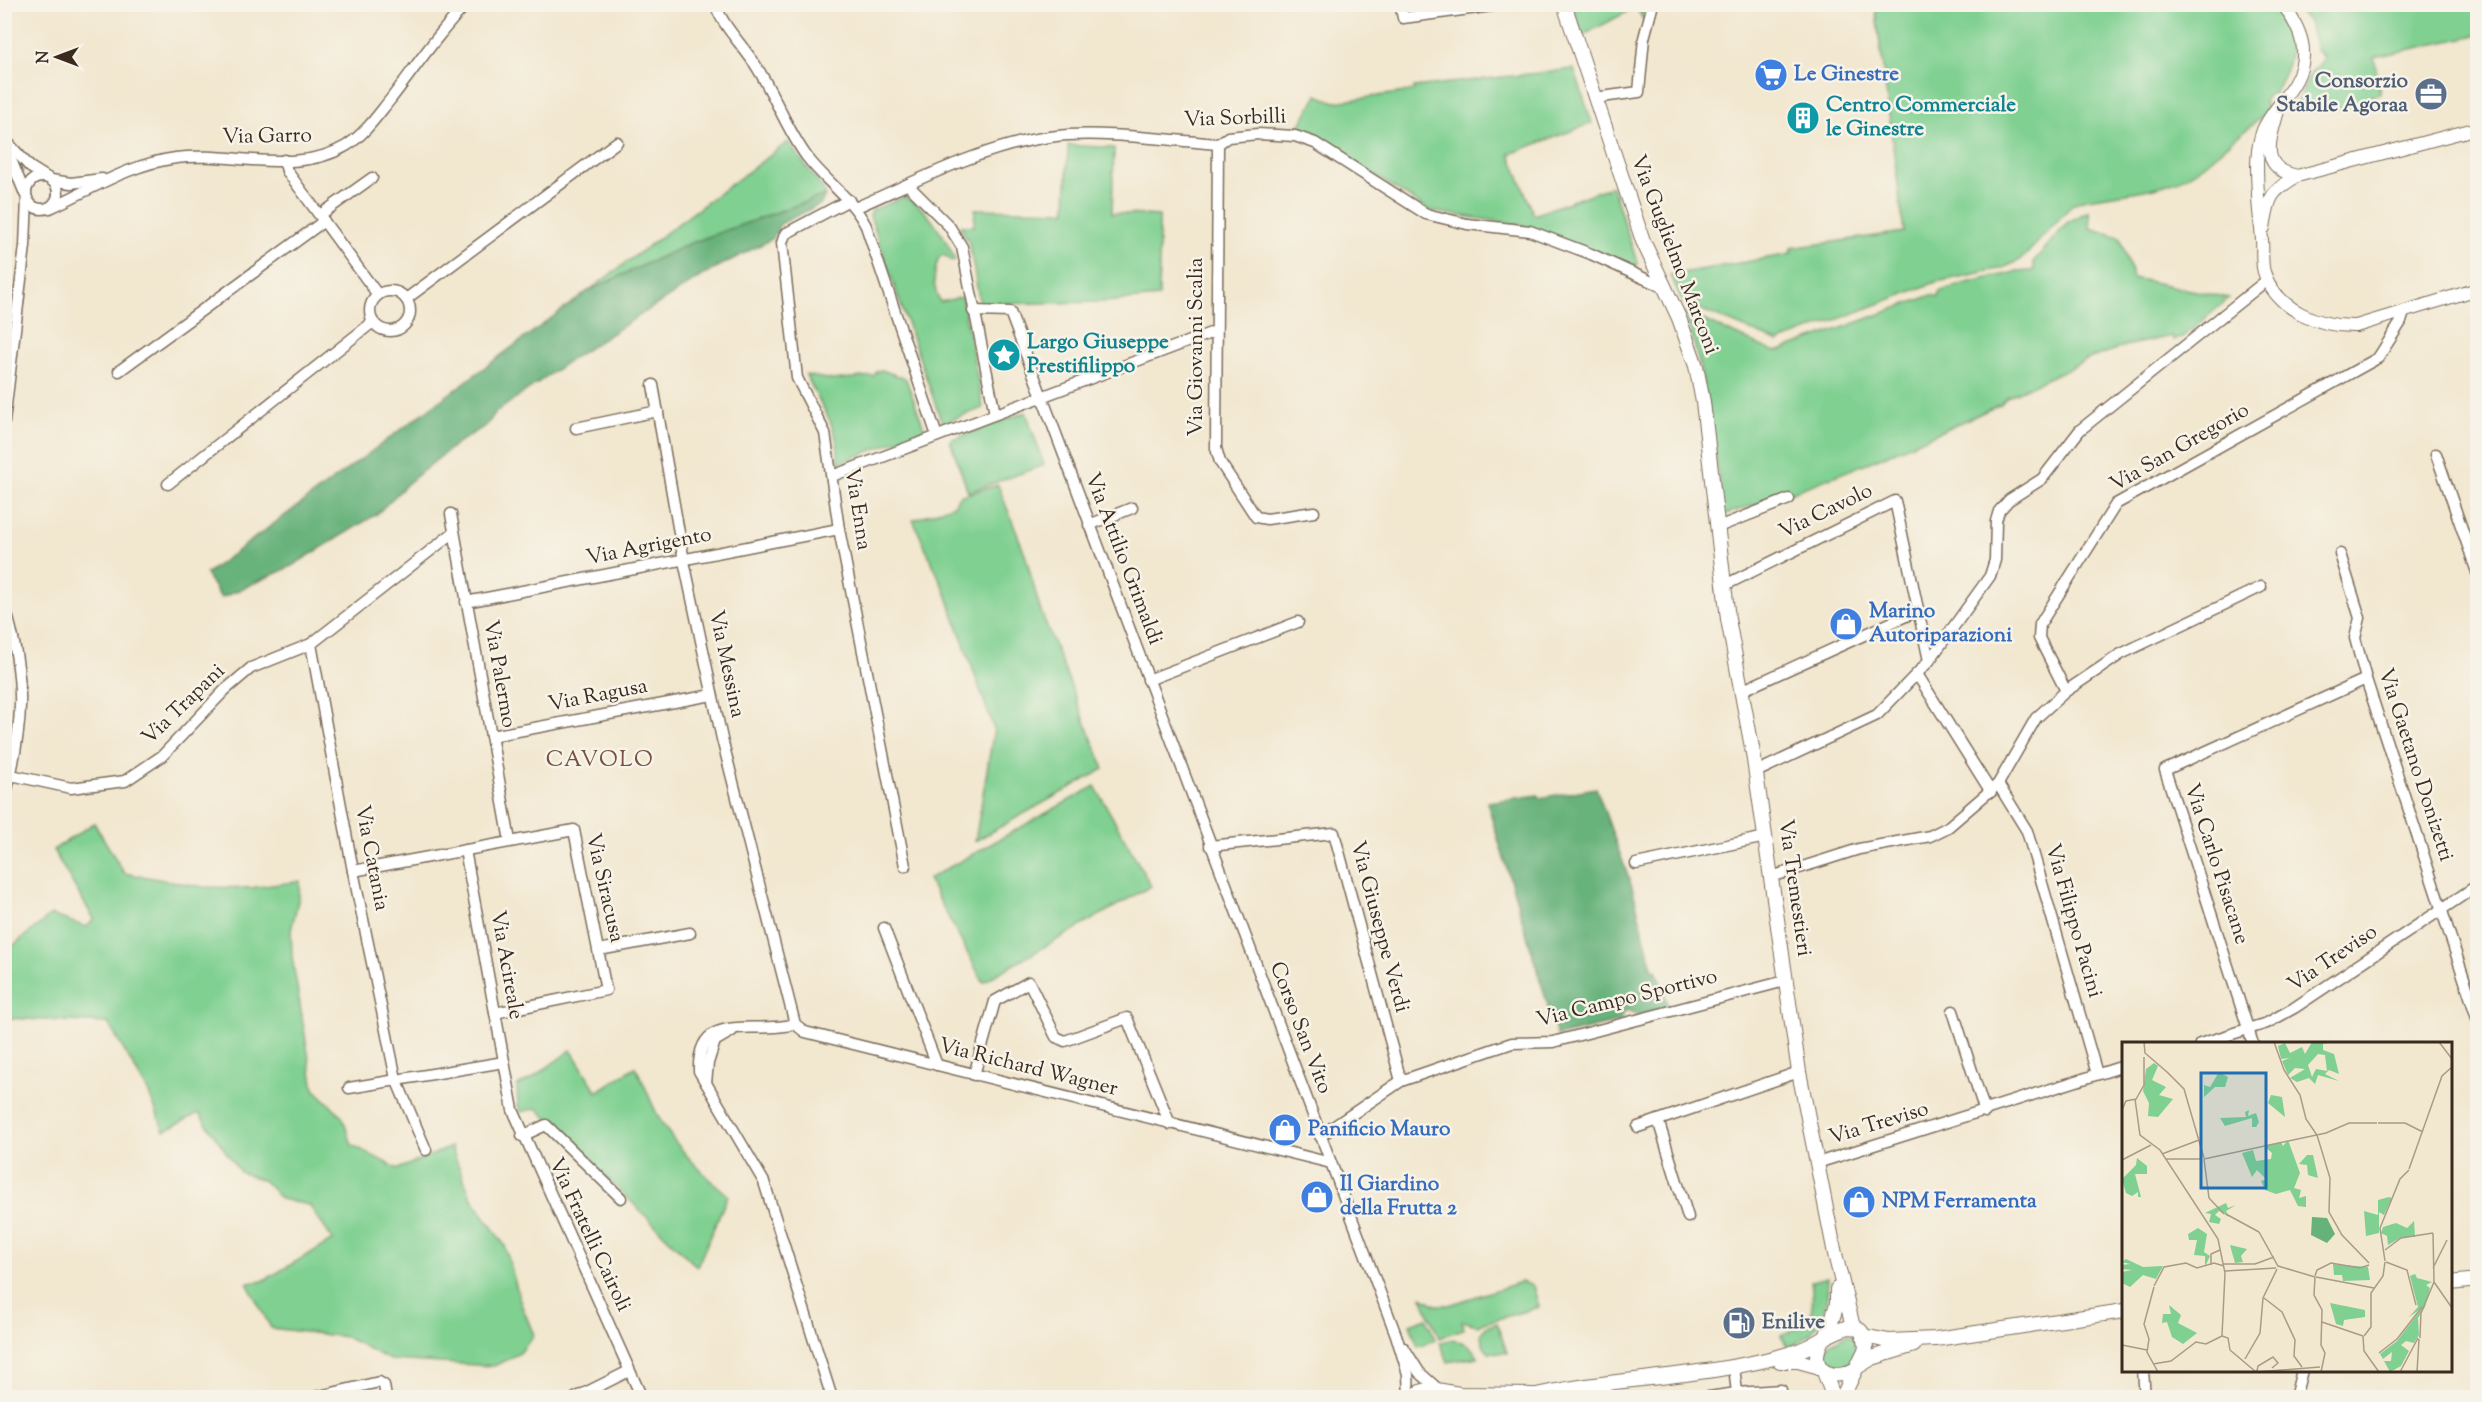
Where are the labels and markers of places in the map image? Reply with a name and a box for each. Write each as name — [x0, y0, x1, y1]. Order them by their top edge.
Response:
supermarket icon: Le Ginestre — [1753, 57, 1789, 93]
place label: Le Ginestre — [1794, 60, 1899, 90]
place label: Consorzio Stabile Agoraa — [2276, 67, 2409, 121]
office icon: Consorzio Stabile Agoraa — [2413, 76, 2449, 112]
place label: Centro Commerciale le Ginestre — [1826, 91, 2016, 145]
building icon: Centro Commerciale le Ginestre — [1785, 100, 1821, 136]
place label: Largo Giuseppe Prestifilippo — [1027, 328, 1169, 382]
place icon: Largo Giuseppe Prestifilippo — [986, 337, 1022, 373]
place label: Marino Autoriparazioni — [1869, 597, 2012, 651]
shop icon: Marino Autoriparazioni — [1828, 606, 1864, 642]
shop icon: Panificio Mauro — [1267, 1112, 1303, 1148]
place label: Panificio Mauro — [1308, 1115, 1451, 1145]
place label: Il Giardino della Frutta 2 — [1340, 1170, 1457, 1224]
shop icon: Il Giardino della Frutta 2 — [1299, 1179, 1335, 1215]
shop icon: NPM Ferramenta — [1841, 1184, 1877, 1220]
place label: NPM Ferramenta — [1882, 1187, 2037, 1217]
fuel station icon: Enilive — [1721, 1305, 1757, 1341]
place label: Enilive — [1762, 1308, 1825, 1338]

